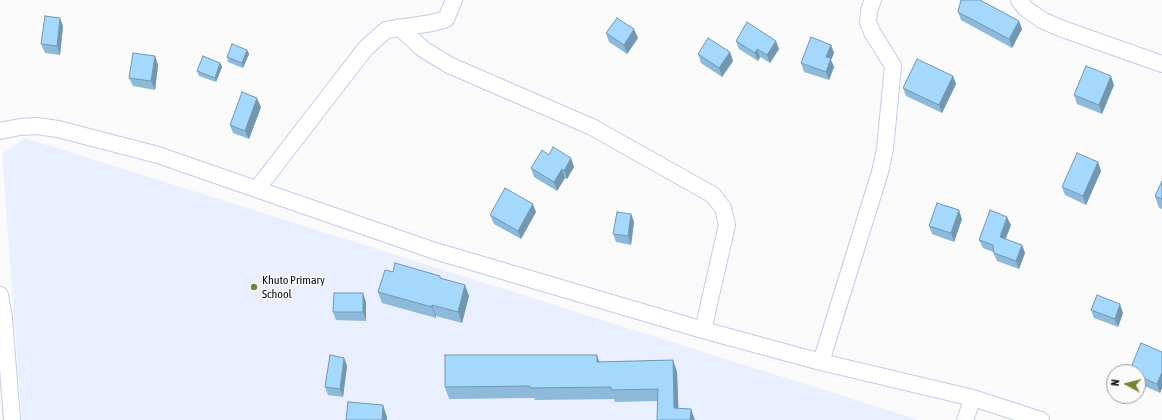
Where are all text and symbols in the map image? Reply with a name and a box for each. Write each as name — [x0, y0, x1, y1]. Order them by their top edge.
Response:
place label: Khuto Primary School — [262, 273, 325, 301]
marker: Khuto Primary School — [249, 282, 259, 292]
north arrow — [1106, 364, 1146, 404]
text: N — [1109, 379, 1121, 387]

